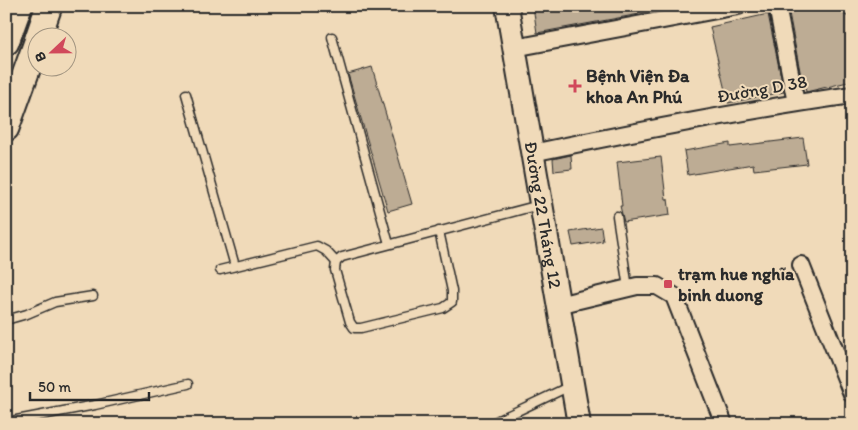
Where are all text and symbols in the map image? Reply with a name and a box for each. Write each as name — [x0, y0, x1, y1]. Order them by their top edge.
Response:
north arrow — [28, 28, 78, 78]
text: B — [31, 49, 50, 64]
place label: Bệnh Viện Đa khoa An Phú — [586, 65, 690, 108]
street label: Đường D 38 — [715, 70, 809, 108]
marker: Bệnh Viện Đa khoa An Phú — [568, 79, 582, 93]
street label: Đường 22 Tháng 12 — [520, 140, 567, 291]
place label: trạm hue nghĩa binh duong — [678, 263, 795, 306]
marker: trạm hue nghĩa binh duong — [662, 278, 674, 290]
scale bar — [30, 370, 149, 402]
text: 50 m — [38, 378, 71, 396]

